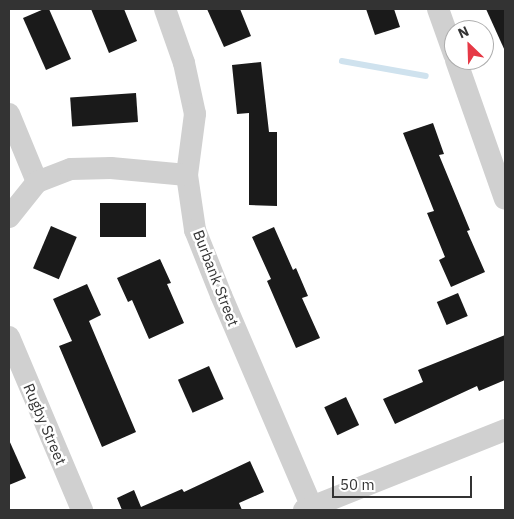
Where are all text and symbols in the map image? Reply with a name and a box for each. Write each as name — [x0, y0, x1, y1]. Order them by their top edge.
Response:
north arrow — [444, 20, 494, 70]
text: N — [455, 22, 472, 42]
street label: Burbank Street — [189, 227, 243, 329]
street label: Rugby Street — [20, 381, 70, 467]
scale bar — [334, 466, 474, 498]
text: 50 m — [340, 475, 375, 494]

